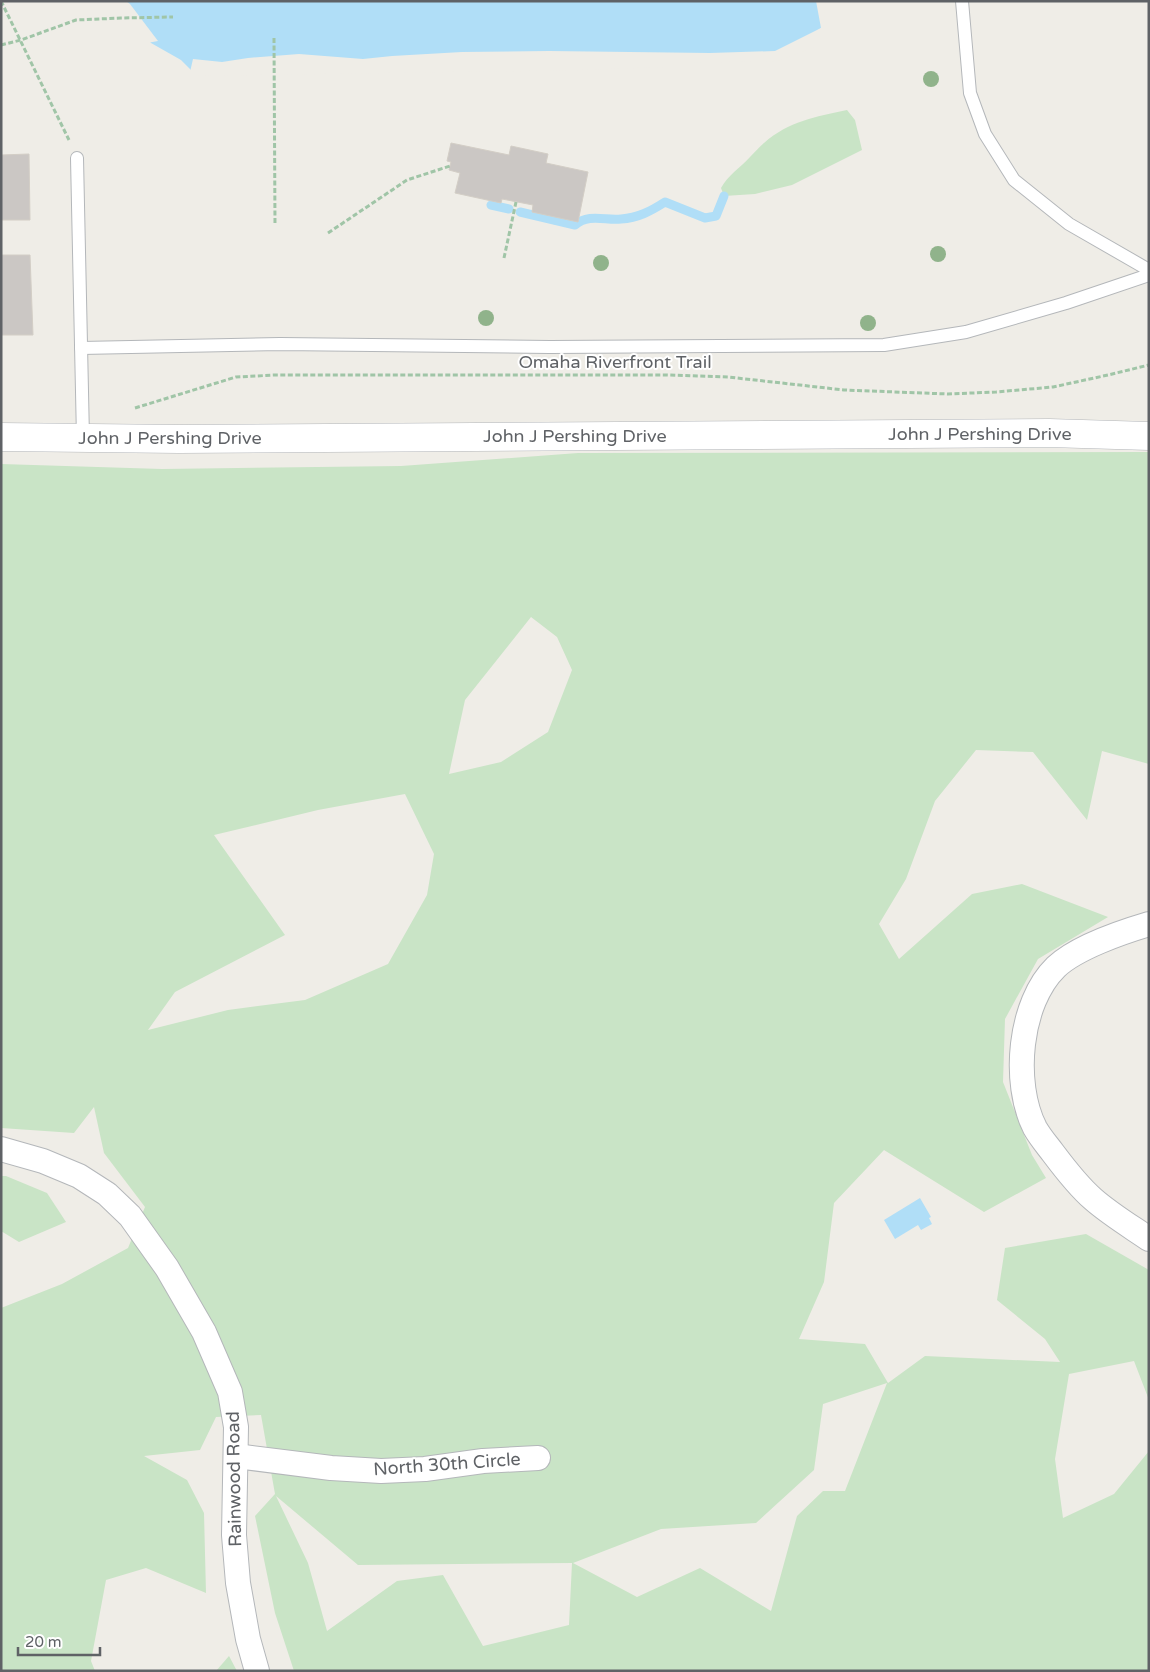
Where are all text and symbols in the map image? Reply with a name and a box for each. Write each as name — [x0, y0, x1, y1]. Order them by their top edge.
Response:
street label: Omaha Riverfront Trail — [518, 351, 712, 373]
street label: John J Pershing Drive — [888, 423, 1072, 445]
street label: John J Pershing Drive — [483, 425, 667, 447]
street label: John J Pershing Drive — [78, 427, 262, 449]
street label: Rainwood Road — [222, 1411, 246, 1547]
street label: North 30th Circle — [373, 1448, 521, 1480]
scale bar — [18, 1624, 100, 1656]
text: 20 m — [25, 1633, 62, 1651]

